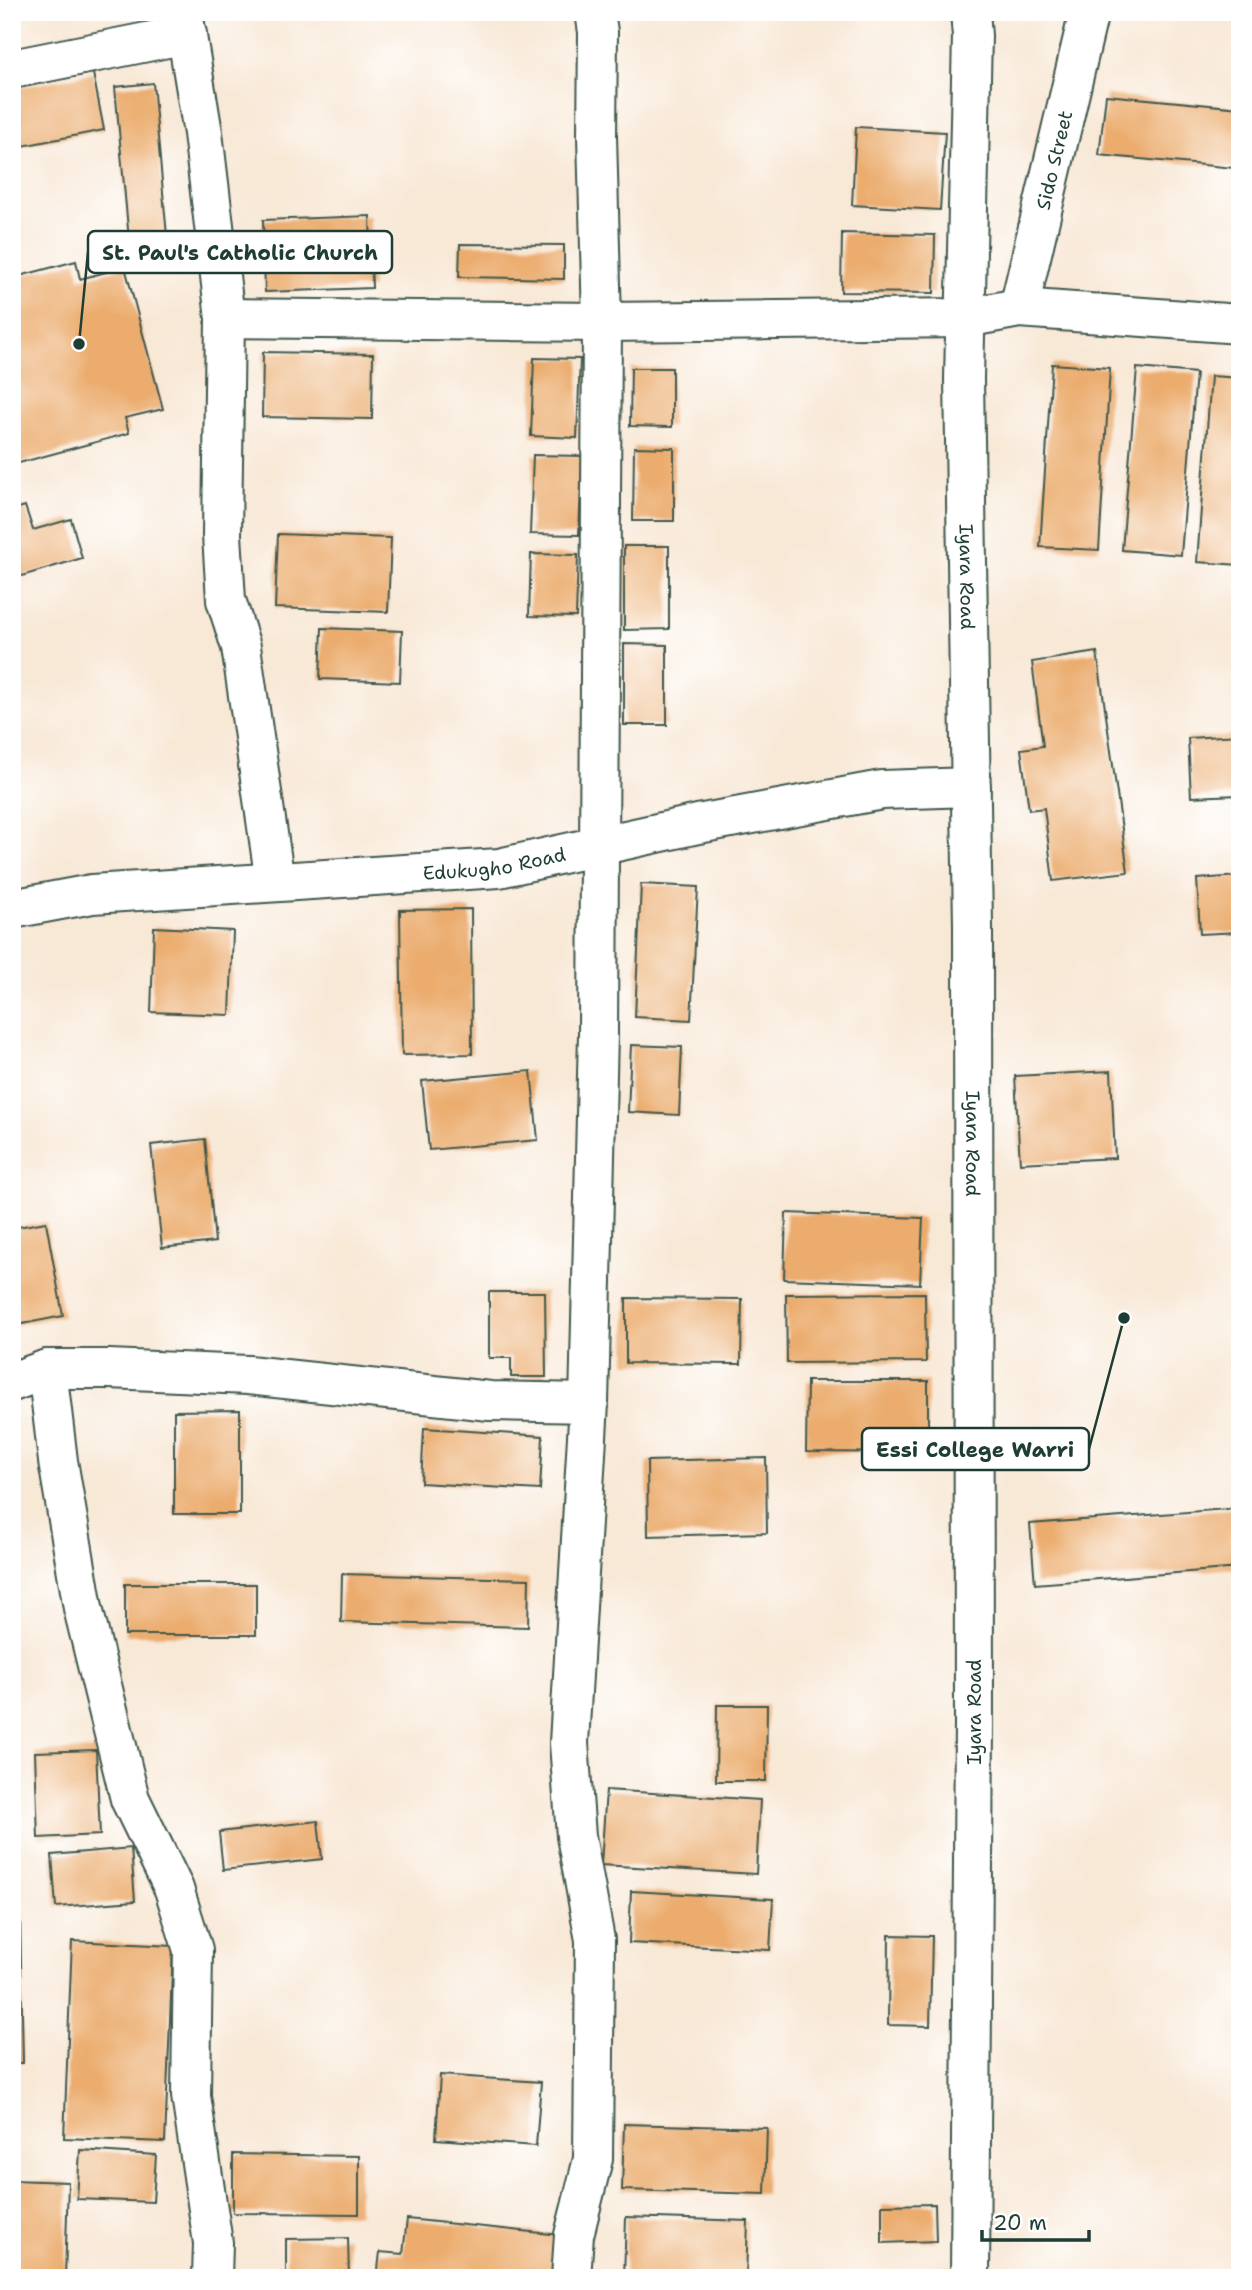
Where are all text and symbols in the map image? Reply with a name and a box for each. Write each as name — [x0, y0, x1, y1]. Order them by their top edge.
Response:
street label: Sido Street — [1030, 108, 1078, 212]
callout: St. Paul's Catholic Church — [88, 231, 392, 273]
text: St. Paul's Catholic Church — [102, 239, 378, 267]
street label: Iyara Road — [954, 524, 981, 630]
street label: Edukugho Road — [422, 841, 568, 885]
street label: Iyara Road — [961, 1091, 986, 1197]
callout: Essi College Warri — [862, 1428, 1089, 1470]
text: Essi College Warri — [876, 1436, 1074, 1464]
street label: Iyara Road — [962, 1659, 987, 1765]
scale bar — [982, 2199, 1089, 2243]
text: 20 m — [993, 2209, 1047, 2237]

